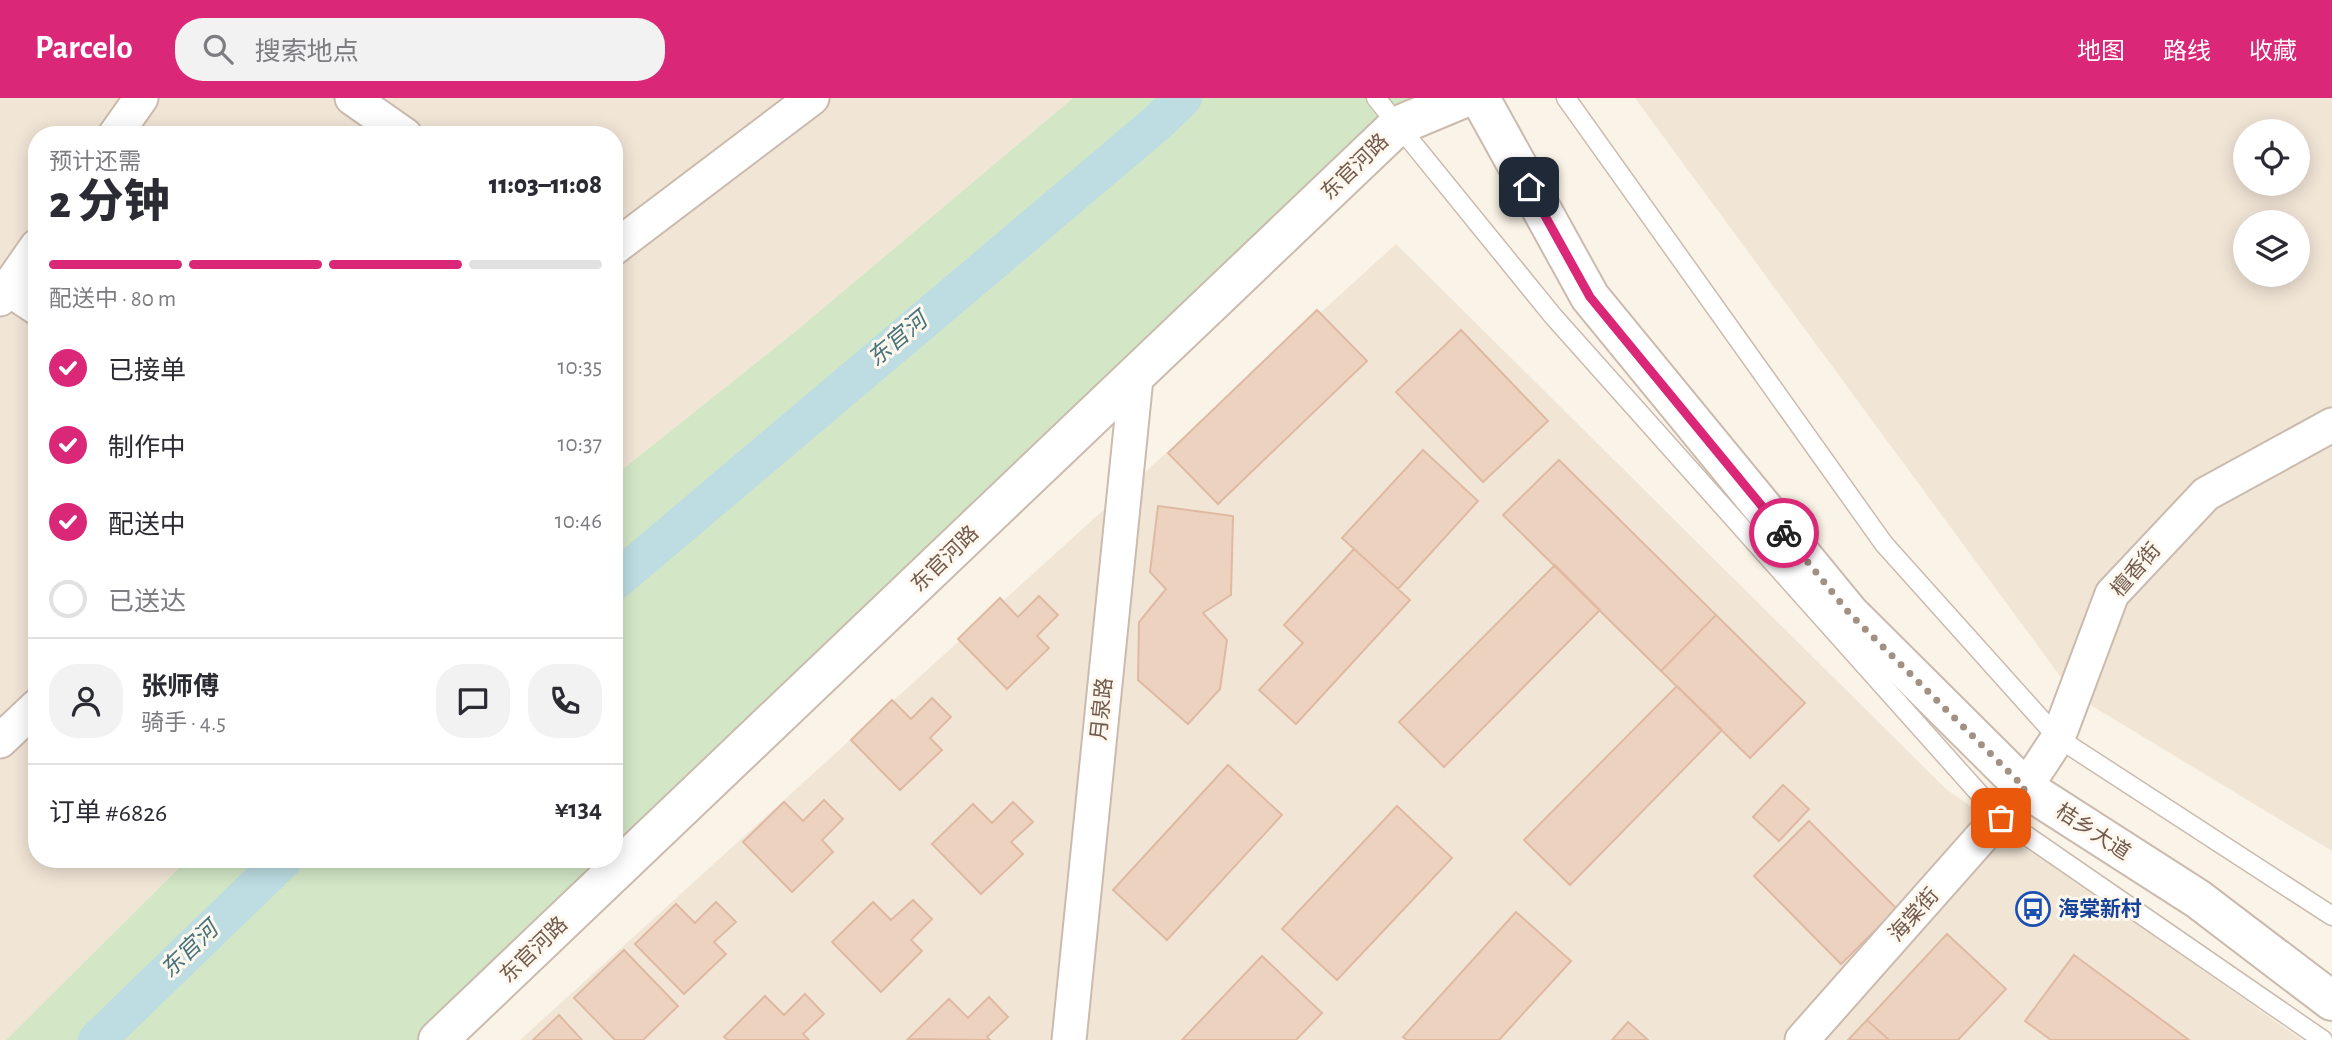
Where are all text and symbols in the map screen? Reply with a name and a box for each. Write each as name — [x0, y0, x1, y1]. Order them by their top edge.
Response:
search box — [175, 18, 665, 81]
icon: search — [199, 30, 237, 68]
text: Parcelo — [35, 32, 133, 65]
text: 搜索地点 — [255, 39, 359, 65]
text: 地图 — [2077, 40, 2125, 64]
text: 路线 — [2163, 40, 2211, 64]
text: 收藏 — [2249, 40, 2297, 64]
map controls — [2233, 119, 2310, 287]
button: locate — [2233, 119, 2310, 196]
street label: 东官河路 — [1317, 130, 1393, 204]
text: 预计还需 — [49, 151, 141, 174]
pin — [1499, 157, 1559, 217]
icon: home — [1510, 168, 1548, 206]
text: 11:03–11:08 — [489, 172, 602, 198]
text: 2 分钟 — [49, 180, 170, 226]
button: layers — [2233, 210, 2310, 287]
text: 配送中 · 80 m — [49, 288, 176, 311]
water label: 东官河 — [863, 305, 935, 371]
icon: check — [49, 349, 87, 387]
text: 10:35 — [558, 356, 602, 379]
text: 已接单 — [108, 358, 186, 384]
icon: check — [49, 426, 87, 464]
text: 10:37 — [558, 433, 602, 456]
text: 制作中 — [108, 435, 186, 461]
courier — [1749, 498, 1819, 568]
icon: check — [49, 503, 87, 541]
text: 10:46 — [555, 510, 602, 533]
text: 配送中 — [108, 512, 186, 538]
icon: bike — [1765, 514, 1803, 552]
street label: 东官河路 — [907, 522, 983, 596]
street label: 檀香街 — [2107, 539, 2165, 601]
text: 已送达 — [108, 589, 186, 615]
button: person — [49, 664, 123, 738]
button: chat — [436, 664, 510, 738]
button: phone — [528, 664, 602, 738]
text: 张师傅 — [141, 674, 219, 700]
street label: 月泉路 — [1087, 676, 1116, 741]
text: 骑手 · 4.5 — [141, 712, 226, 735]
pin — [1971, 788, 2031, 848]
text: ¥134 — [555, 796, 602, 822]
icon: bag — [1982, 799, 2020, 837]
street label: 桔乡大道 — [2052, 799, 2134, 864]
text: 订单 #6826 — [49, 800, 167, 826]
street label: 海棠街 — [1884, 884, 1943, 945]
bus stop icon: 海棠新村 — [2014, 890, 2052, 928]
place label: 海棠新村 — [2058, 897, 2142, 920]
street label: 东官河路 — [496, 913, 572, 987]
water label: 东官河 — [156, 914, 226, 982]

